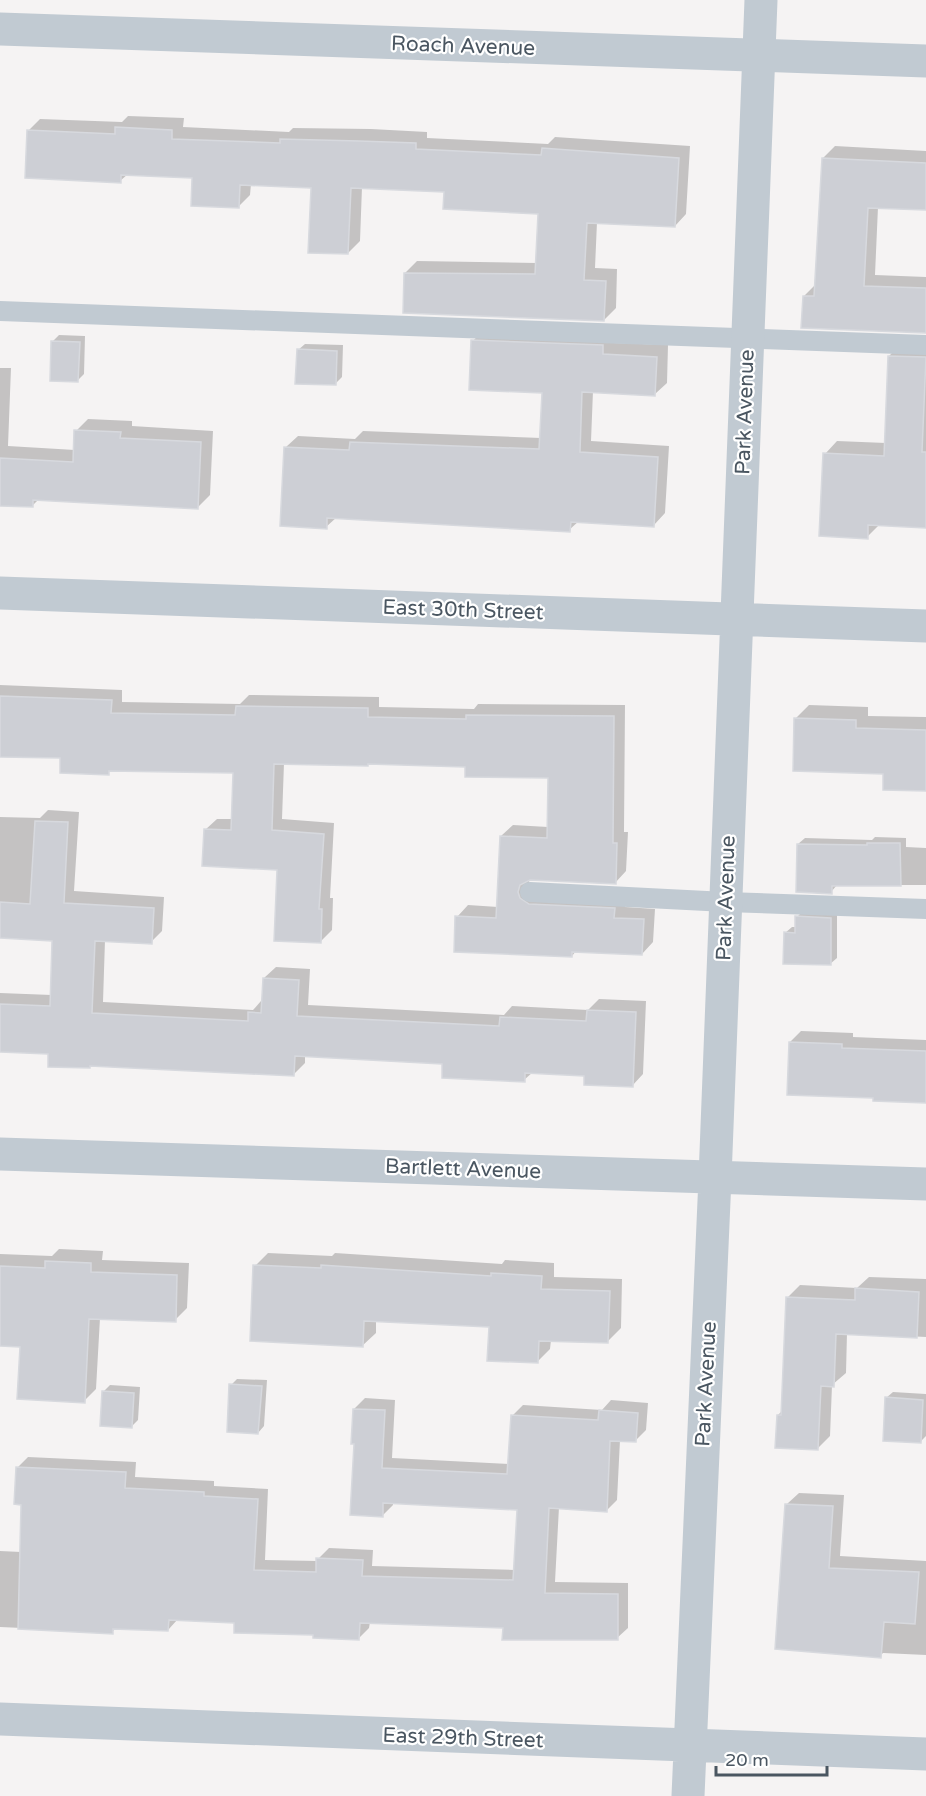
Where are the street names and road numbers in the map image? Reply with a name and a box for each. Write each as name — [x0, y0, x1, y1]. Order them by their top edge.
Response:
street label: Roach Avenue — [391, 31, 536, 61]
street label: Park Avenue — [730, 349, 760, 475]
street label: East 30th Street — [382, 595, 544, 625]
street label: Park Avenue — [711, 835, 741, 961]
street label: Bartlett Avenue — [385, 1154, 542, 1184]
street label: Park Avenue — [690, 1321, 722, 1447]
street label: East 29th Street — [382, 1723, 544, 1753]

